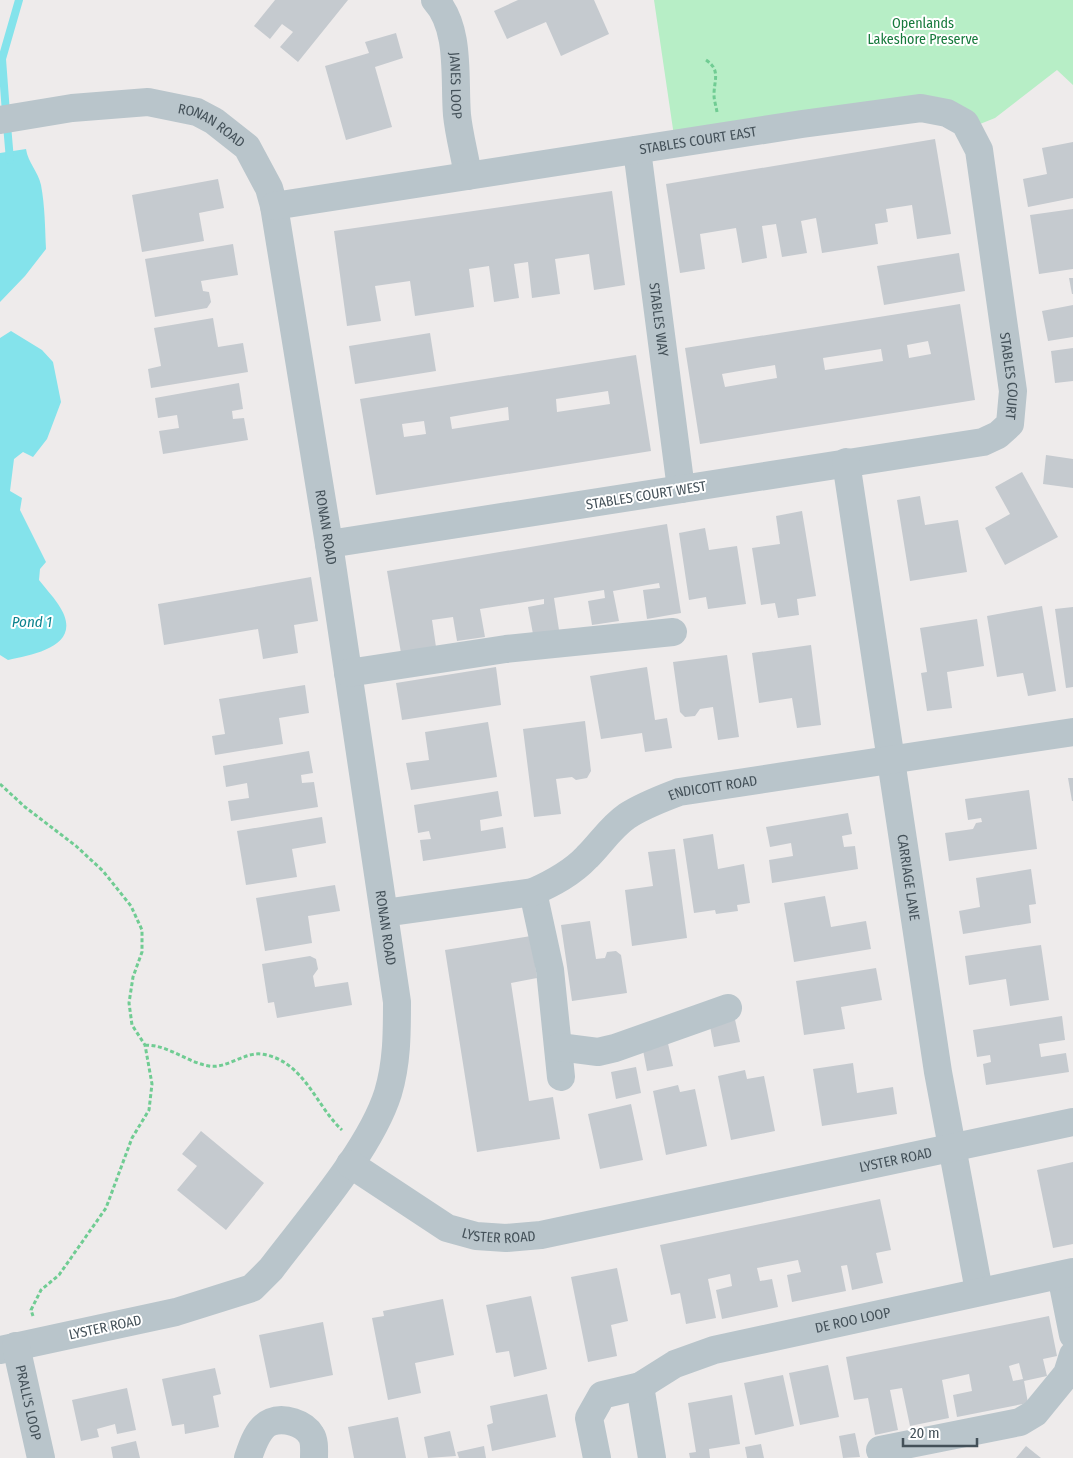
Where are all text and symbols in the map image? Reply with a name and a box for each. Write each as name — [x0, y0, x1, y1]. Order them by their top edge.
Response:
park label: Openlands Lakeshore Preserve — [867, 15, 979, 48]
street label: JANES LOOP — [445, 51, 465, 120]
street label: RONAN ROAD — [177, 100, 248, 151]
street label: STABLES COURT EAST — [638, 123, 758, 158]
street label: STABLES WAY — [645, 282, 672, 358]
street label: STABLES COURT — [996, 331, 1021, 421]
street label: STABLES COURT WEST — [585, 478, 708, 513]
street label: RONAN ROAD — [311, 488, 340, 566]
water label: Pond 1 — [12, 613, 52, 631]
street label: ENDICOTT ROAD — [666, 772, 758, 804]
street label: CARRIAGE LANE — [893, 833, 923, 922]
street label: RONAN ROAD — [372, 889, 399, 966]
street label: LYSTER ROAD — [858, 1144, 934, 1176]
street label: LYSTER ROAD — [460, 1224, 536, 1247]
street label: DE ROO LOOP — [813, 1304, 892, 1337]
street label: LYSTER ROAD — [67, 1311, 143, 1343]
street label: PRALL'S LOOP — [11, 1363, 45, 1442]
scale bar — [903, 1416, 977, 1448]
text: 20 m — [910, 1424, 940, 1442]

